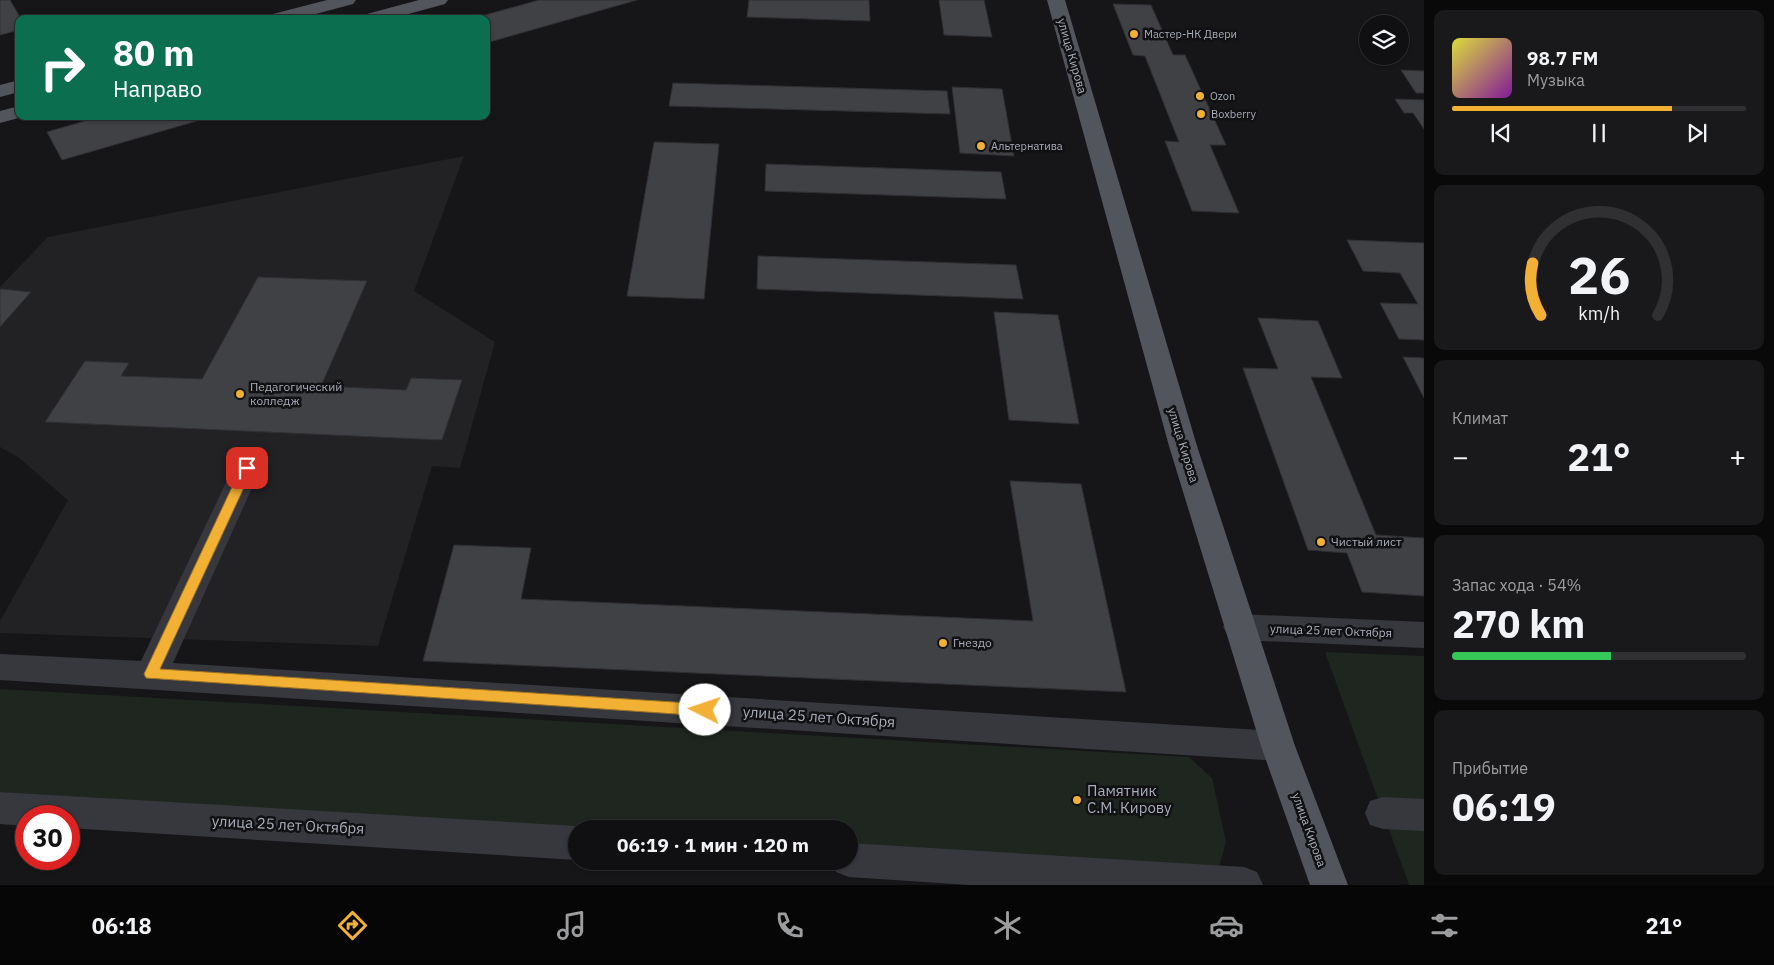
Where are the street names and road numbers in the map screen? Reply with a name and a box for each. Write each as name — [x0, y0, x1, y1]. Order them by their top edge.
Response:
street label: улица Кирова — [1055, 16, 1091, 96]
street label: улица Кирова — [1165, 406, 1202, 485]
street label: улица 25 лет Октября — [1270, 621, 1392, 640]
street label: улица 25 лет Октября — [742, 702, 896, 731]
street label: улица Кирова — [1289, 791, 1330, 869]
street label: улица 25 лет Октября — [211, 811, 365, 838]

